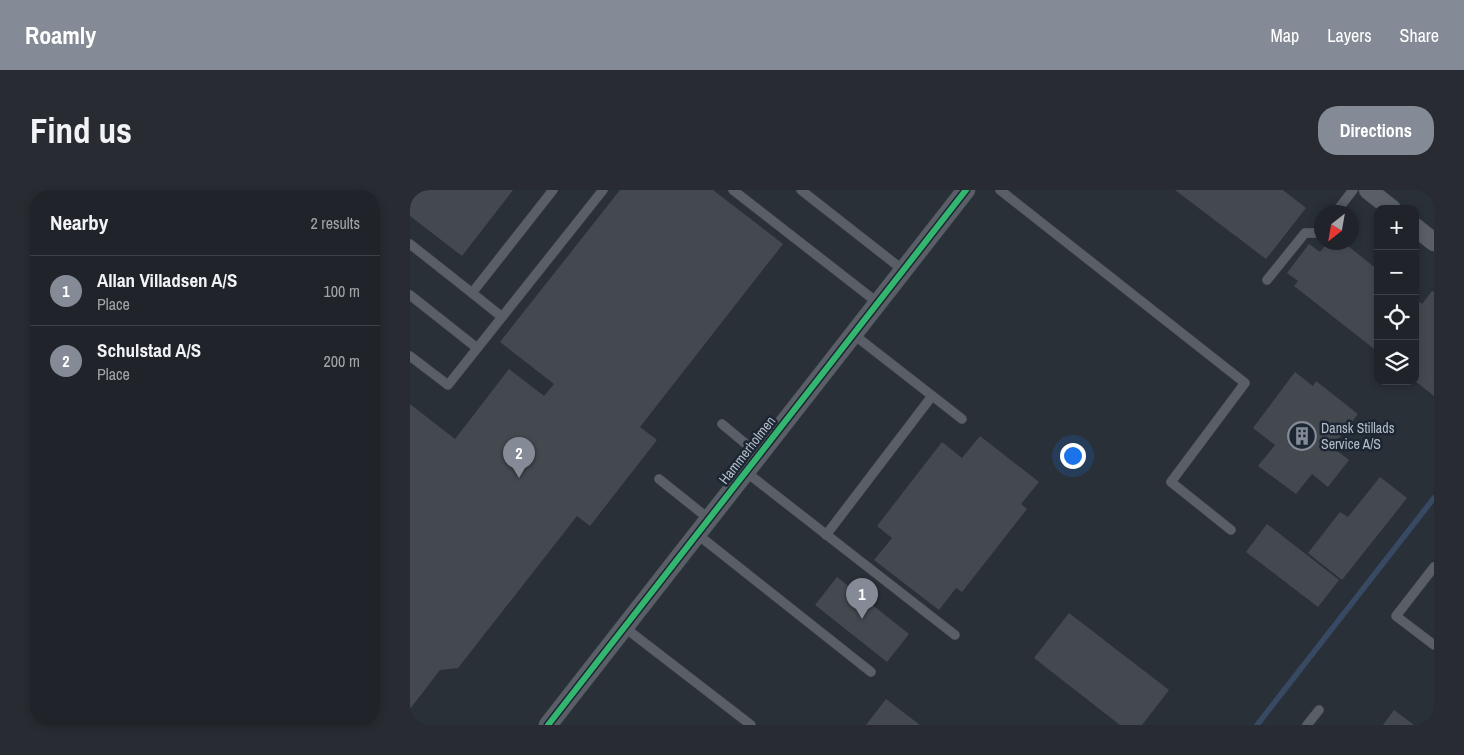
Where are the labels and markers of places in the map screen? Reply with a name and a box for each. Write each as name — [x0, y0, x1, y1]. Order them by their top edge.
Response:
place label: Dansk Stillads Service A/S — [1321, 419, 1395, 453]
building icon: Dansk Stillads Service A/S — [1287, 421, 1317, 451]
pin: 2 — [503, 437, 535, 478]
pin: 1 — [846, 578, 878, 619]

